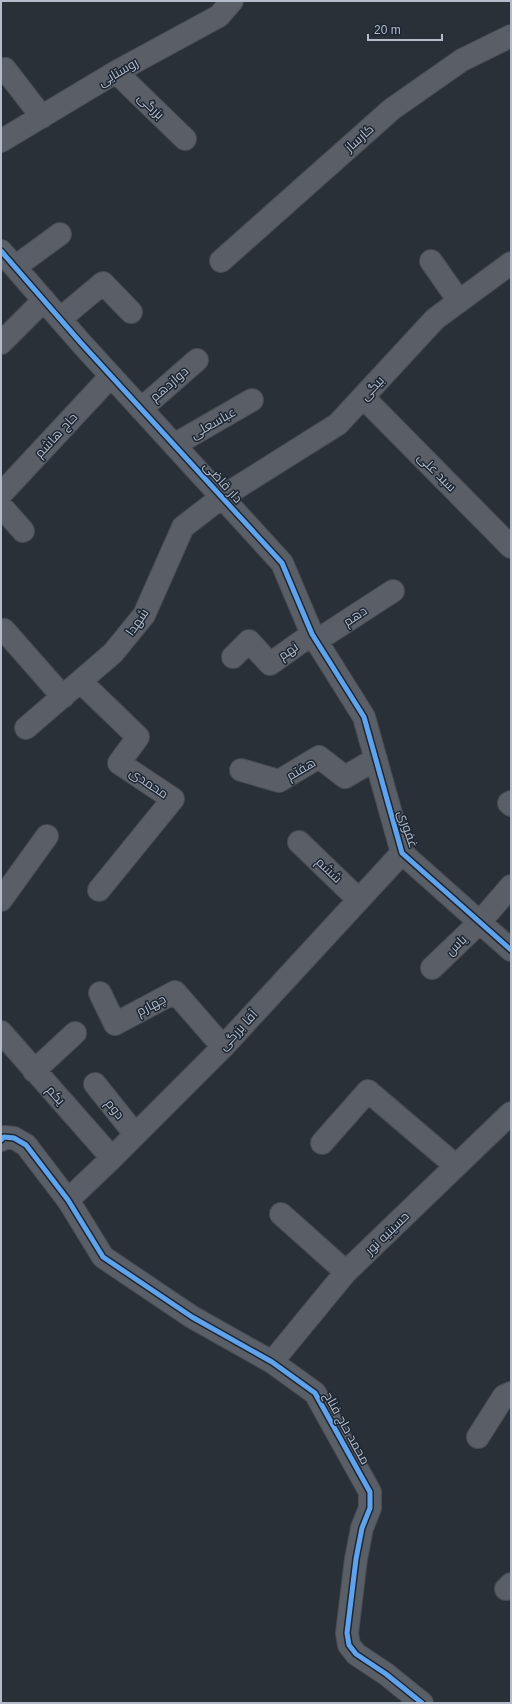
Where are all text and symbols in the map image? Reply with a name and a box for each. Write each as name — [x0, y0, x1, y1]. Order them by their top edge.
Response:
scale bar — [368, 16, 442, 42]
text: 20 m — [374, 23, 401, 37]
street label: روستایی — [95, 55, 141, 89]
street label: بزرگی — [135, 90, 167, 122]
street label: کارساز — [341, 121, 376, 155]
street label: دوازدهم — [147, 363, 192, 406]
street label: بیگی — [357, 373, 387, 403]
street label: عباسعلی — [188, 404, 238, 442]
street label: حاج هاشم — [32, 410, 82, 462]
street label: سید علی — [415, 450, 459, 494]
street label: دار قاضی — [200, 458, 246, 506]
street label: دهم — [340, 603, 371, 631]
street label: شهدا — [122, 605, 152, 639]
street label: نهم — [275, 639, 302, 665]
street label: هفتم — [284, 755, 319, 785]
street label: محمدی — [127, 765, 171, 801]
street label: غفوری — [395, 808, 421, 850]
street label: ششم — [311, 854, 345, 887]
street label: یاس — [442, 931, 470, 958]
street label: چهارم — [134, 991, 169, 1021]
street label: آقا بزرگی — [215, 1006, 261, 1053]
street label: یکم — [42, 1082, 69, 1109]
street label: دوم — [101, 1096, 128, 1123]
street label: حسینیه نور — [361, 1208, 412, 1258]
street label: محمد حاج فناح — [320, 1389, 373, 1467]

